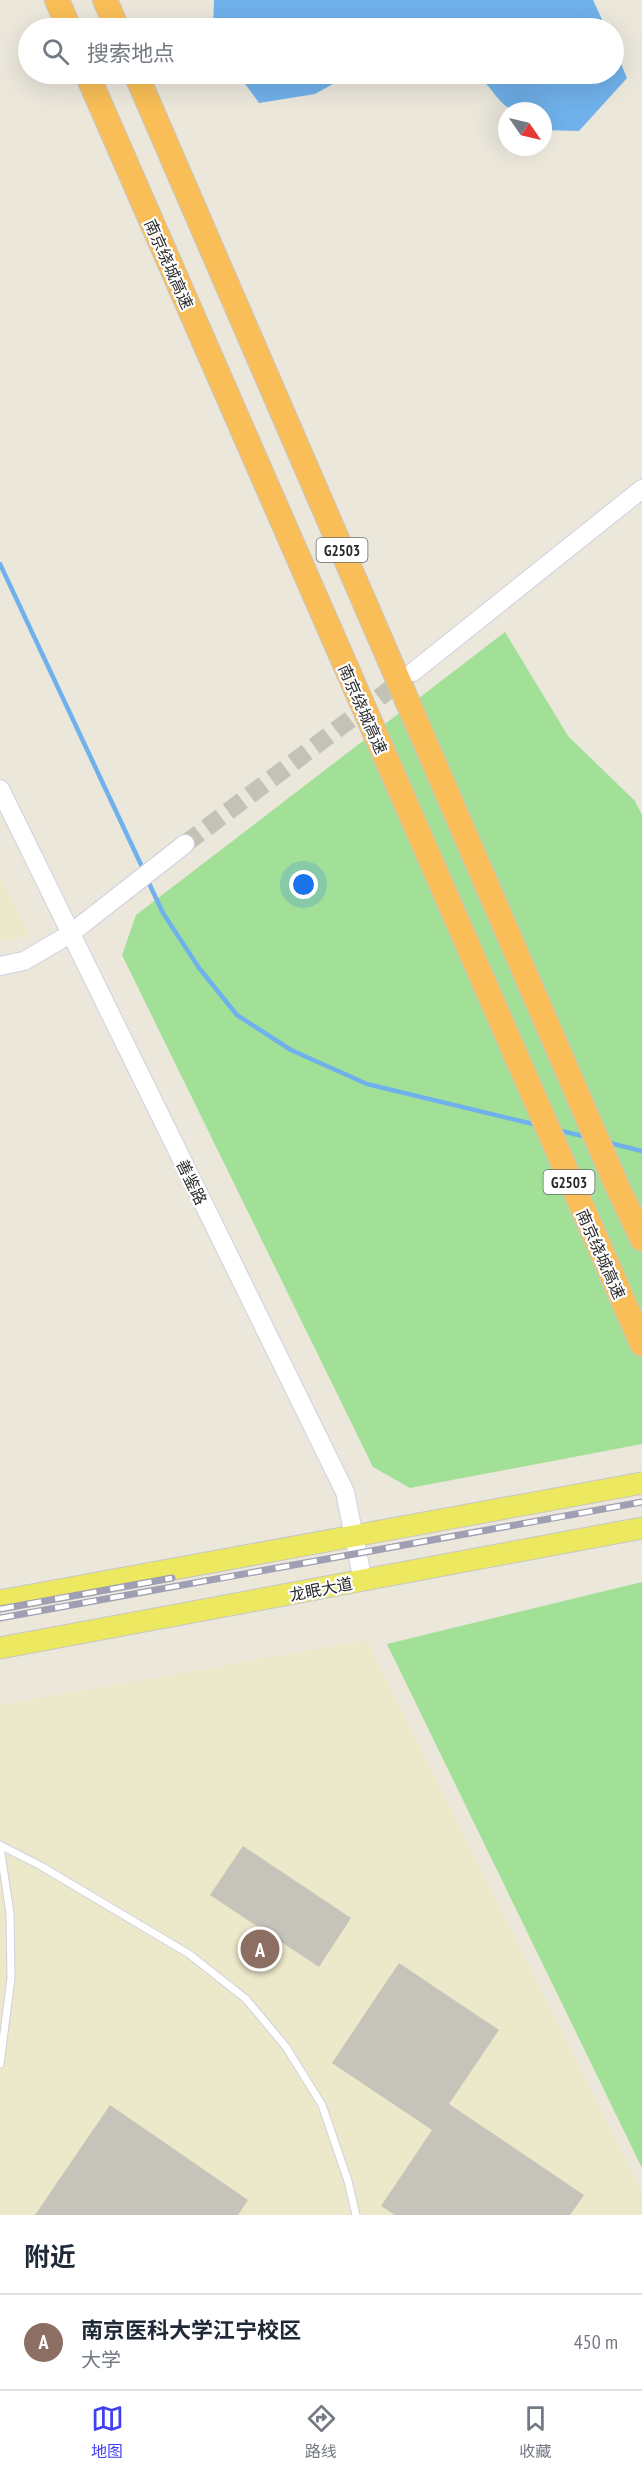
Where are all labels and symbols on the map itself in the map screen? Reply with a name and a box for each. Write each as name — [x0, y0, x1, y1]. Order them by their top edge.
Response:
north arrow — [498, 102, 552, 156]
street label: 南京绕城高速 — [140, 216, 198, 312]
road number: G2503 — [316, 538, 368, 562]
street label: 南京绕城高速 — [334, 661, 392, 757]
your location — [289, 870, 318, 899]
street label: 善鉴路 — [172, 1156, 212, 1208]
road number: G2503 — [544, 1170, 594, 1194]
street label: 南京绕城高速 — [572, 1206, 630, 1302]
street label: 龙眠大道 — [288, 1573, 354, 1605]
pin: A — [240, 1926, 280, 1972]

